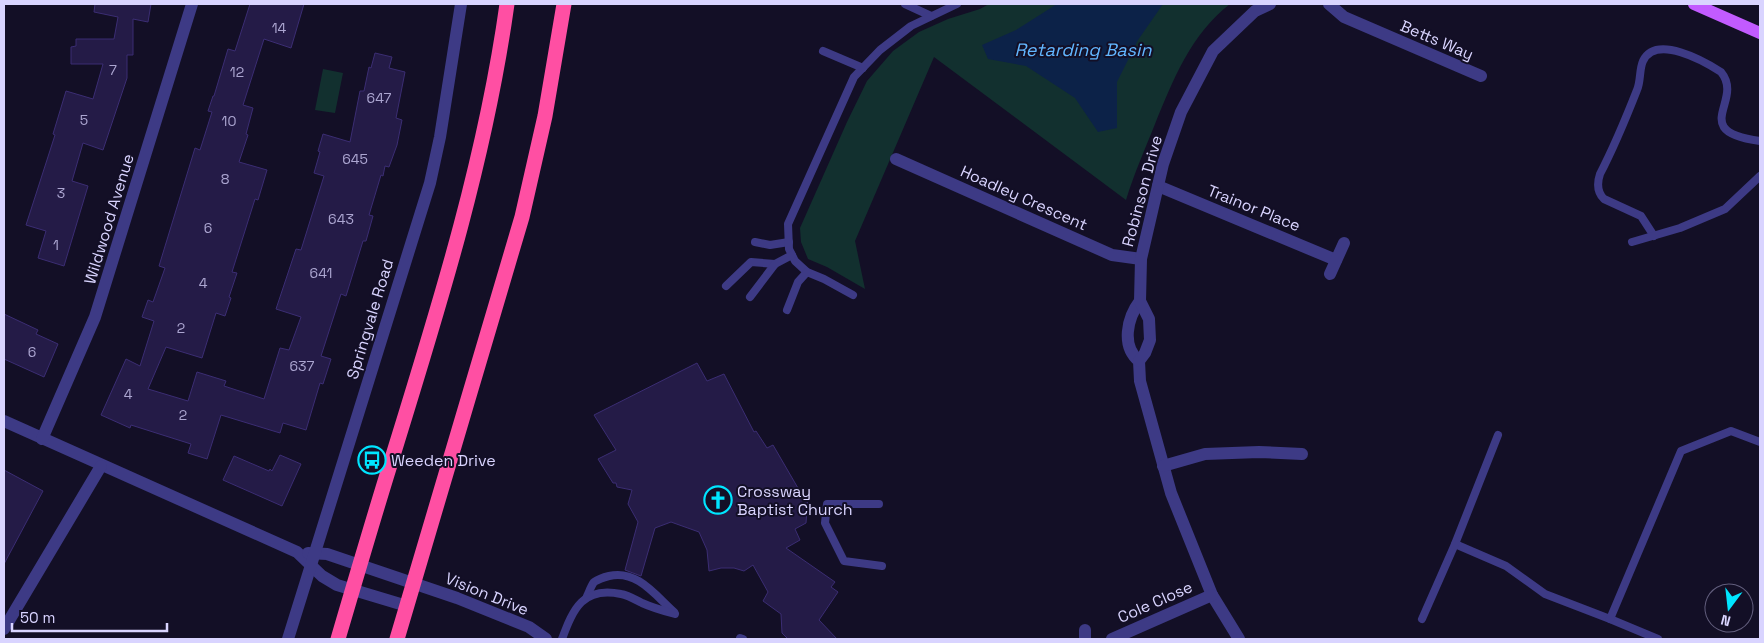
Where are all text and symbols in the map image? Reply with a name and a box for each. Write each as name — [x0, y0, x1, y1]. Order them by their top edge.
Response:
street label: Betts Way — [1397, 15, 1477, 65]
house number: 14 — [272, 19, 287, 37]
water label: Retarding Basin — [1014, 38, 1152, 61]
house number: 7 — [109, 61, 117, 79]
house number: 12 — [230, 63, 244, 81]
house number: 647 — [367, 89, 391, 107]
house number: 5 — [80, 111, 88, 129]
house number: 10 — [222, 112, 236, 130]
street label: Robinson Drive — [1117, 133, 1167, 249]
house number: 645 — [342, 150, 368, 168]
street label: Wildwood Avenue — [79, 151, 139, 287]
street label: Hoadley Crescent — [957, 161, 1091, 235]
house number: 8 — [221, 170, 230, 188]
street label: Trainor Place — [1204, 180, 1304, 236]
house number: 3 — [57, 184, 65, 202]
house number: 643 — [328, 210, 354, 228]
house number: 6 — [204, 219, 212, 237]
house number: 1 — [53, 236, 59, 254]
street label: Springvale Road — [342, 256, 398, 382]
house number: 641 — [310, 264, 332, 282]
house number: 4 — [199, 274, 208, 292]
house number: 2 — [177, 319, 185, 337]
house number: 6 — [28, 343, 36, 361]
house number: 637 — [290, 357, 315, 375]
house number: 4 — [124, 385, 133, 403]
house number: 2 — [179, 406, 187, 424]
bus stop icon: Weeden Drive — [357, 445, 387, 475]
place label: Weeden Drive — [391, 450, 496, 471]
place label: Crossway Baptist Church — [737, 481, 853, 520]
church icon: Crossway Baptist Church — [703, 485, 733, 515]
street label: Vision Drive — [442, 568, 532, 620]
street label: Cole Close — [1114, 576, 1196, 628]
north arrow — [1704, 583, 1754, 633]
scale bar — [12, 600, 168, 632]
text: 50 m — [20, 608, 55, 627]
text: N — [1719, 611, 1733, 630]

